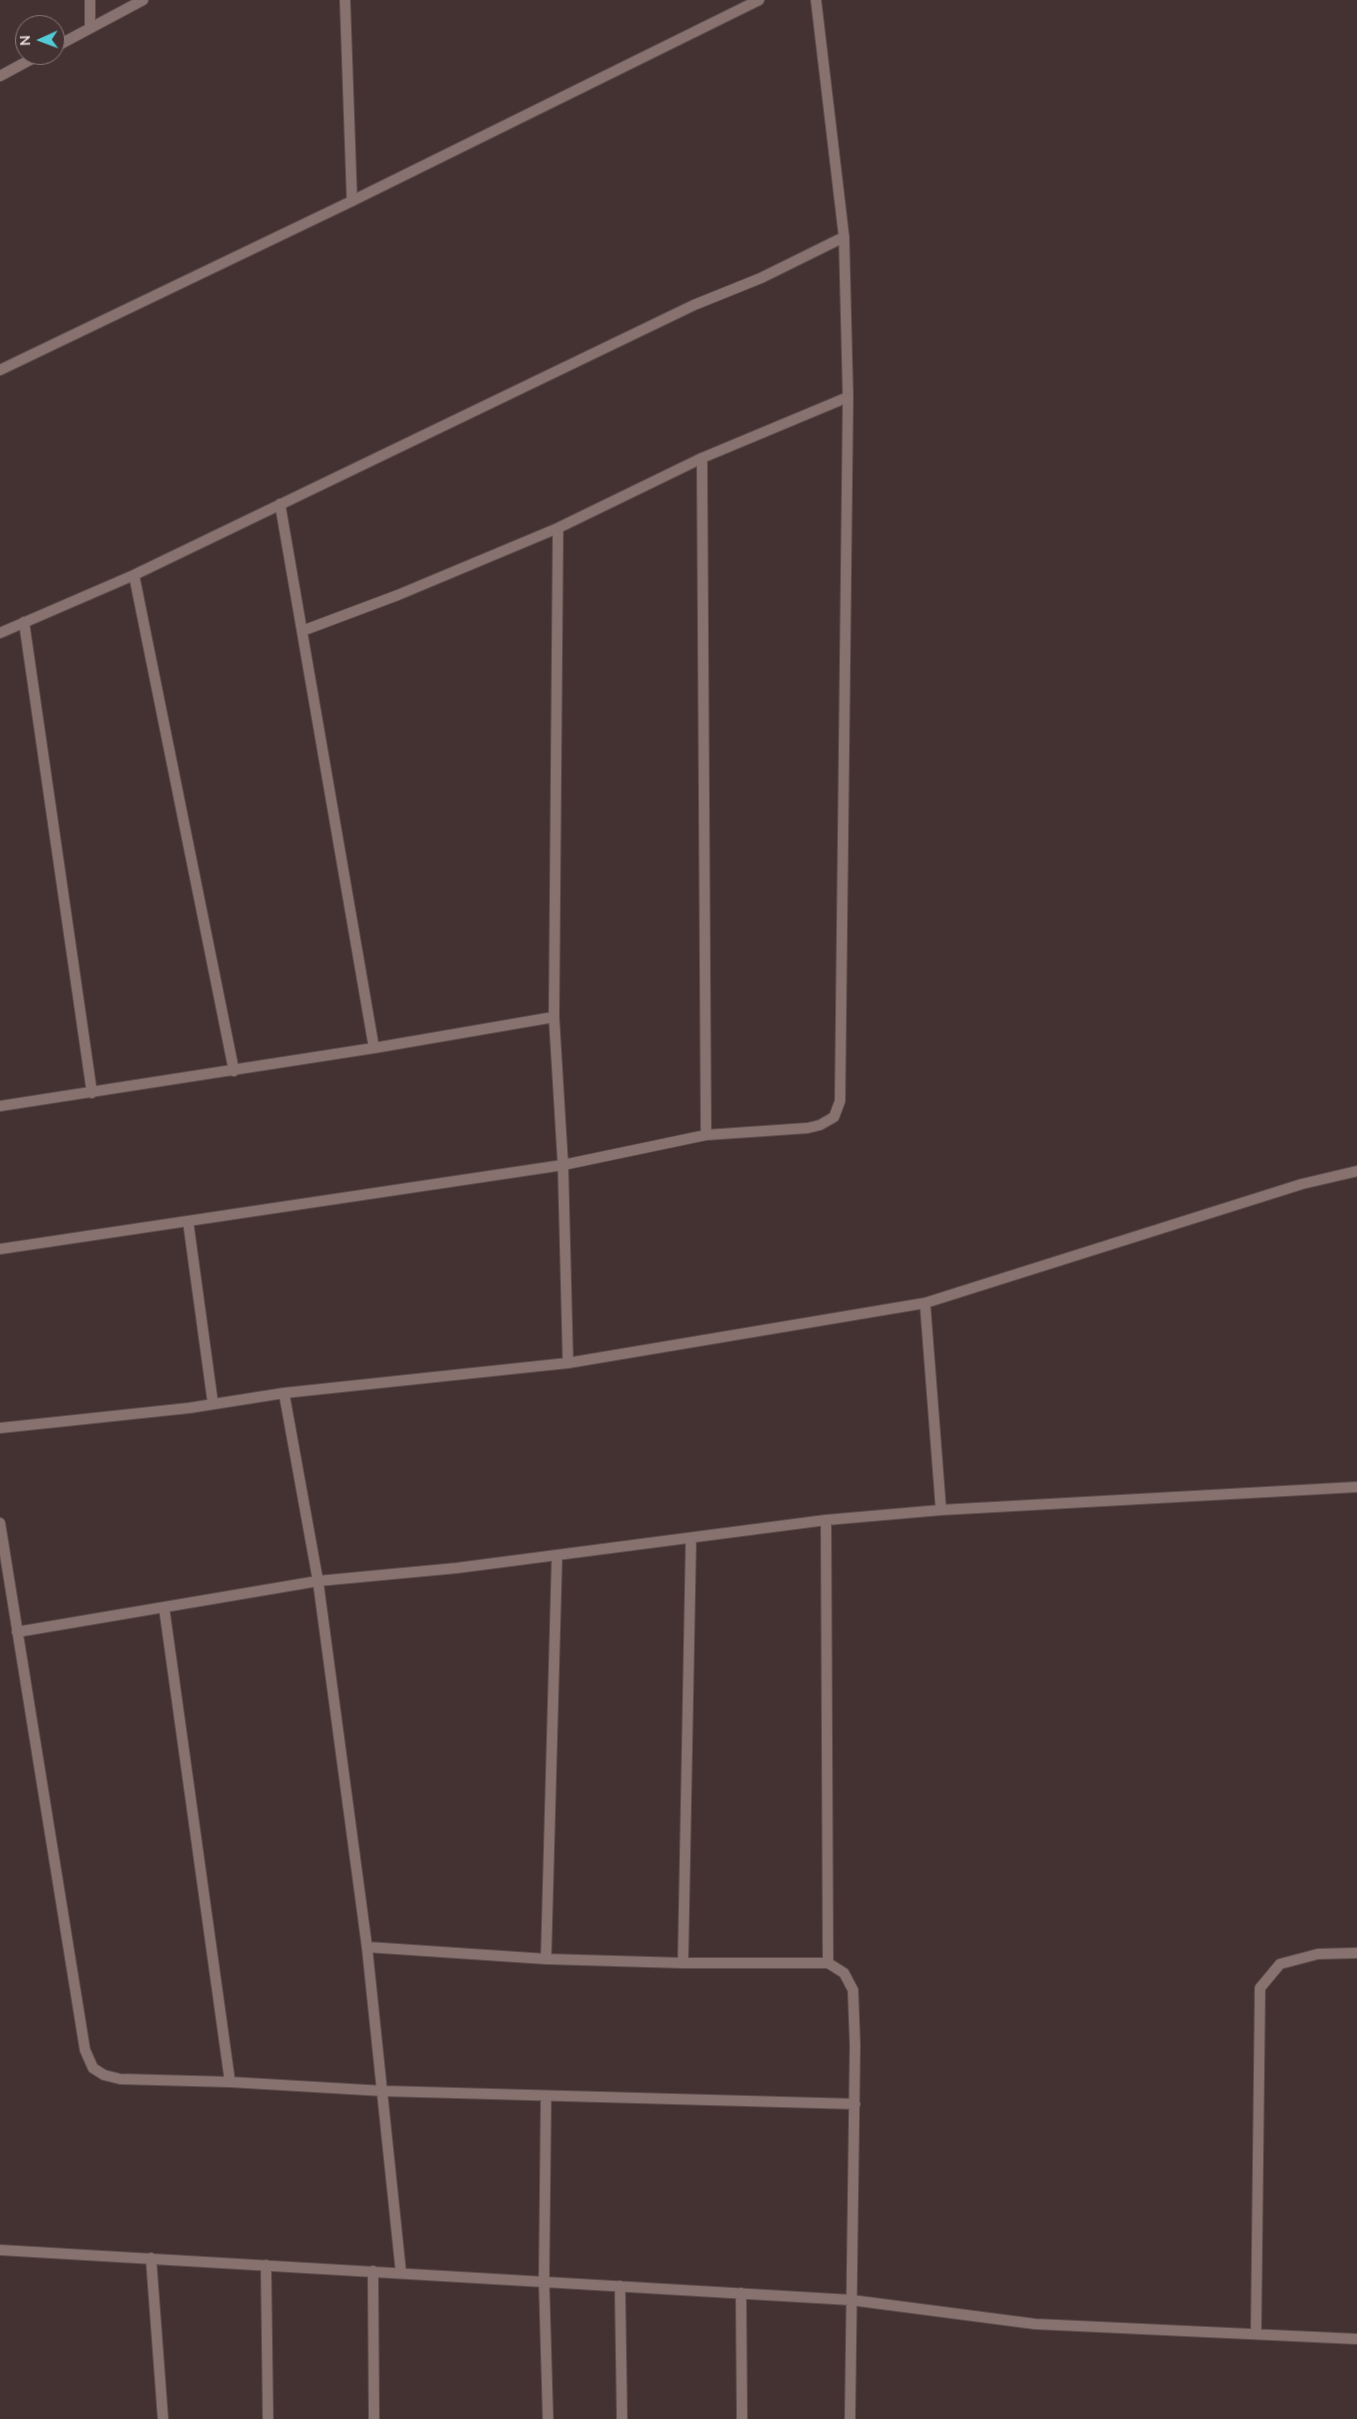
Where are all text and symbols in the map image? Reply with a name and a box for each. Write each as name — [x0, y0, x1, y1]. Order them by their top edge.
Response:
north arrow — [15, 15, 65, 65]
text: N — [16, 35, 35, 46]

